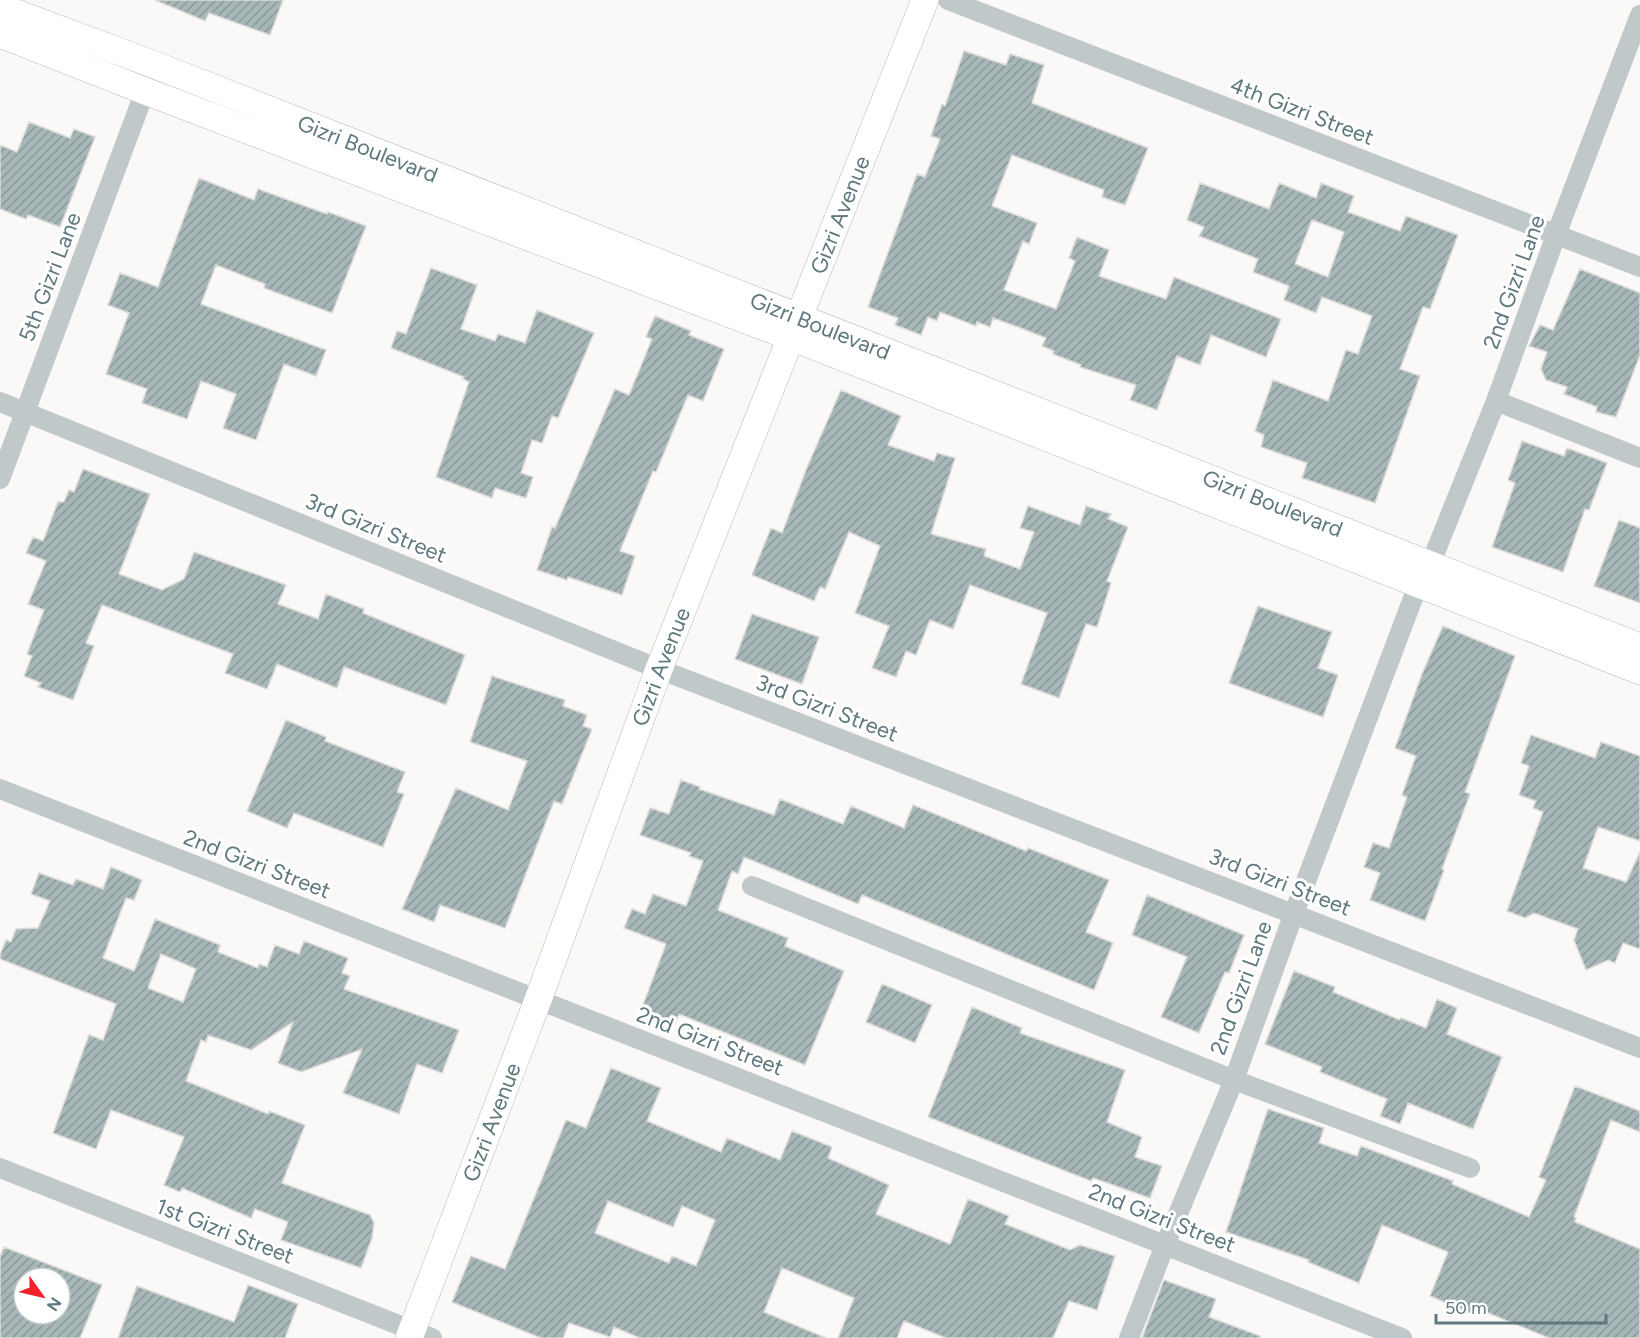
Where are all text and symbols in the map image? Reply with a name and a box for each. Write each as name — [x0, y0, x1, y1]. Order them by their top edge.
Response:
street label: 4th Gizri Street — [1226, 71, 1378, 151]
street label: Gizri Boulevard — [294, 109, 442, 188]
street label: Gizri Avenue — [804, 152, 875, 278]
street label: 5th Gizri Lane — [13, 209, 87, 345]
street label: 2nd Gizri Lane — [1477, 211, 1551, 353]
street label: Gizri Boulevard — [746, 286, 894, 365]
street label: Gizri Boulevard — [1199, 463, 1347, 543]
street label: 3rd Gizri Street — [301, 487, 451, 569]
street label: Gizri Avenue — [626, 603, 696, 730]
street label: 3rd Gizri Street — [752, 669, 902, 747]
street label: 2nd Gizri Street — [180, 824, 334, 904]
street label: 3rd Gizri Street — [1205, 843, 1355, 921]
street label: 2nd Gizri Lane — [1204, 917, 1278, 1059]
street label: 2nd Gizri Street — [633, 1001, 787, 1081]
street label: Gizri Avenue — [456, 1059, 526, 1185]
street label: 2nd Gizri Street — [1085, 1178, 1239, 1258]
street label: 1st Gizri Street — [152, 1192, 298, 1270]
north arrow — [12, 1266, 72, 1326]
scale bar — [1436, 1287, 1606, 1325]
text: N — [43, 1294, 65, 1315]
text: 50 m — [1445, 1297, 1487, 1319]

